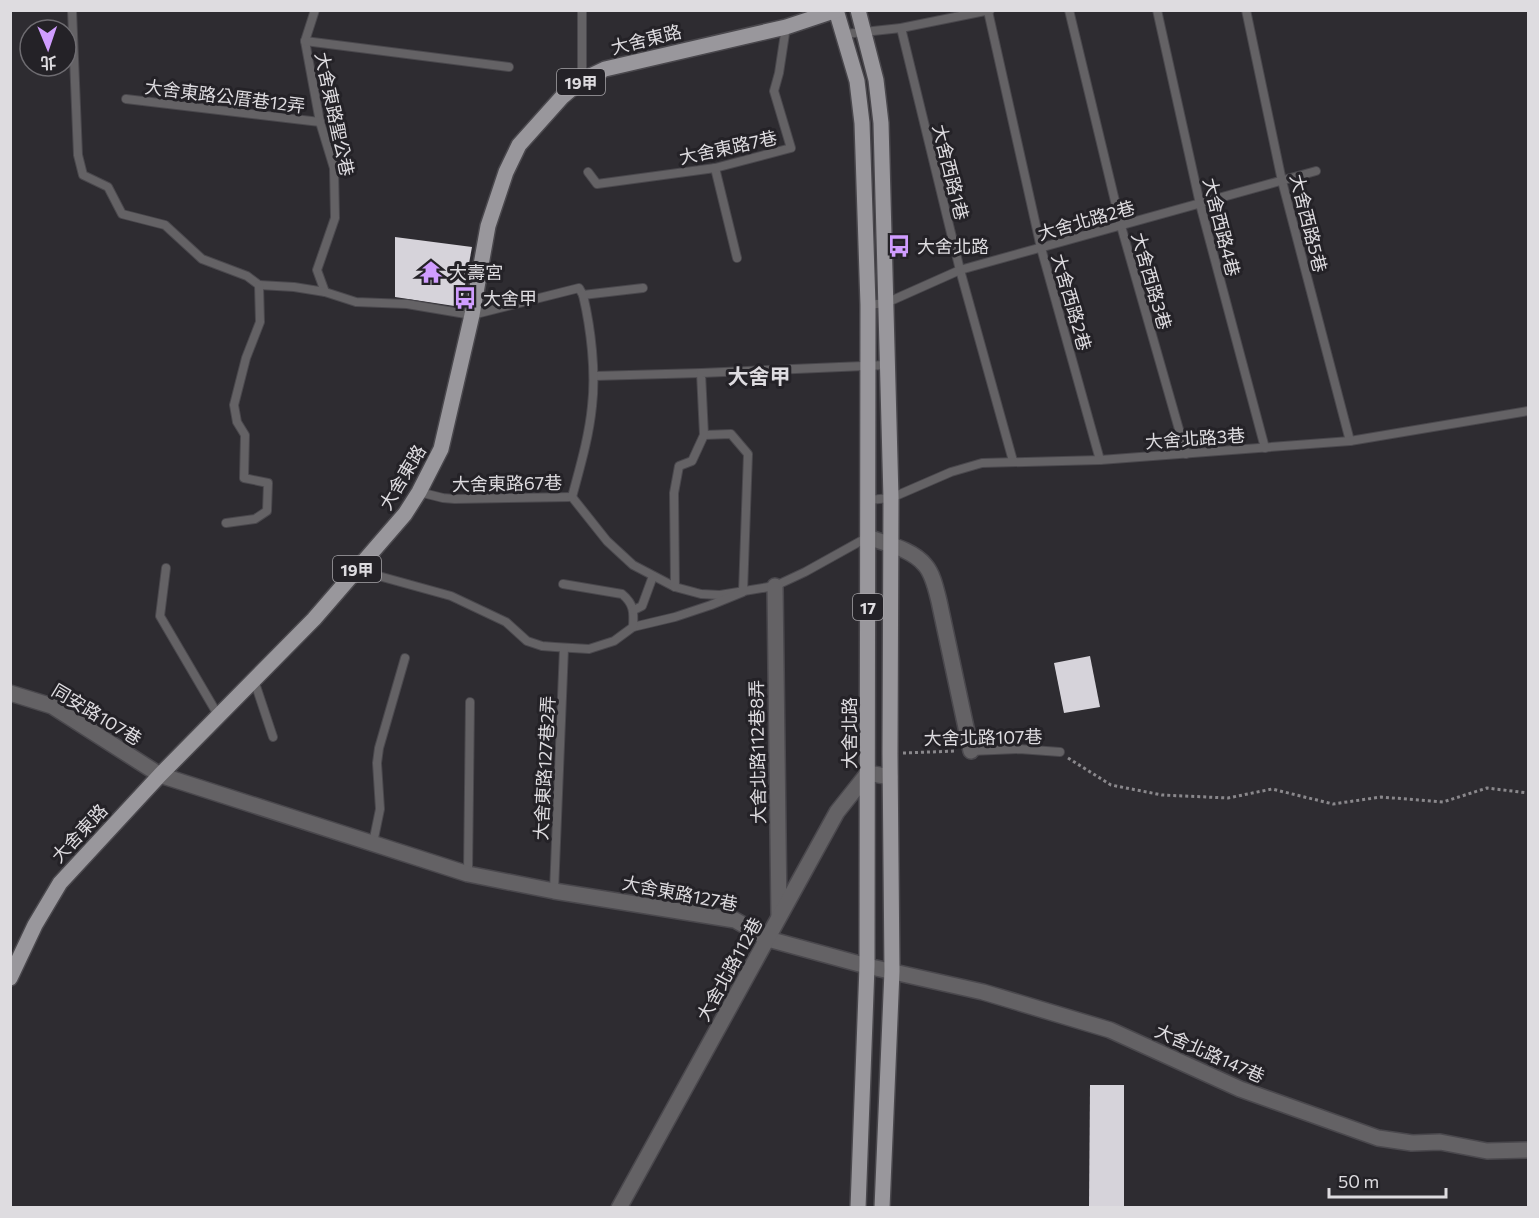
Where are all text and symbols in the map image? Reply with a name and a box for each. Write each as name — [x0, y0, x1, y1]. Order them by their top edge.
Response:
north arrow — [18, 18, 78, 78]
street label: 大舍東路 — [608, 20, 684, 58]
street label: 大舍東路聖公巷 — [311, 50, 359, 178]
text: 北 — [40, 54, 57, 73]
road number: 19甲 — [557, 69, 605, 95]
street label: 大舍東路公厝巷12弄 — [143, 75, 307, 117]
street label: 大舍西路1巷 — [929, 122, 973, 222]
street label: 大舍東路7巷 — [677, 126, 779, 168]
street label: 大舍西路5巷 — [1286, 172, 1332, 274]
street label: 大舍西路4巷 — [1199, 175, 1245, 279]
street label: 大舍北路2巷 — [1035, 196, 1137, 244]
street label: 大舍西路3巷 — [1128, 230, 1176, 332]
bus stop icon: 大舍北路 — [886, 233, 912, 259]
place label: 大舍北路 — [917, 235, 989, 257]
street label: 大舍西路2巷 — [1048, 251, 1096, 353]
temple icon: 大壽宮 — [418, 259, 444, 285]
place label: 大壽宮 — [449, 261, 503, 283]
bus stop icon: 大舍甲 — [452, 285, 478, 311]
place label: 大舍甲 — [483, 287, 537, 309]
district label: 大舍甲 — [728, 363, 791, 388]
street label: 大舍北路3巷 — [1144, 424, 1246, 452]
street label: 大舍東路 — [374, 440, 430, 514]
street label: 大舍東路67巷 — [452, 471, 562, 495]
road number: 19甲 — [333, 556, 381, 582]
road number: 17 — [853, 594, 883, 620]
street label: 同安路107巷 — [48, 679, 146, 749]
street label: 大舍北路112巷8弄 — [745, 680, 769, 824]
street label: 大舍東路127巷2弄 — [529, 695, 559, 841]
street label: 大舍北路 — [838, 697, 860, 769]
street label: 大舍北路107巷 — [923, 725, 1043, 749]
street label: 大舍東路 — [46, 799, 112, 867]
street label: 大舍東路127巷 — [620, 871, 740, 915]
street label: 大舍北路112巷 — [691, 913, 767, 1025]
street label: 大舍北路147巷 — [1152, 1019, 1268, 1087]
scale bar — [1329, 1161, 1446, 1199]
text: 50 m — [1338, 1170, 1379, 1192]

